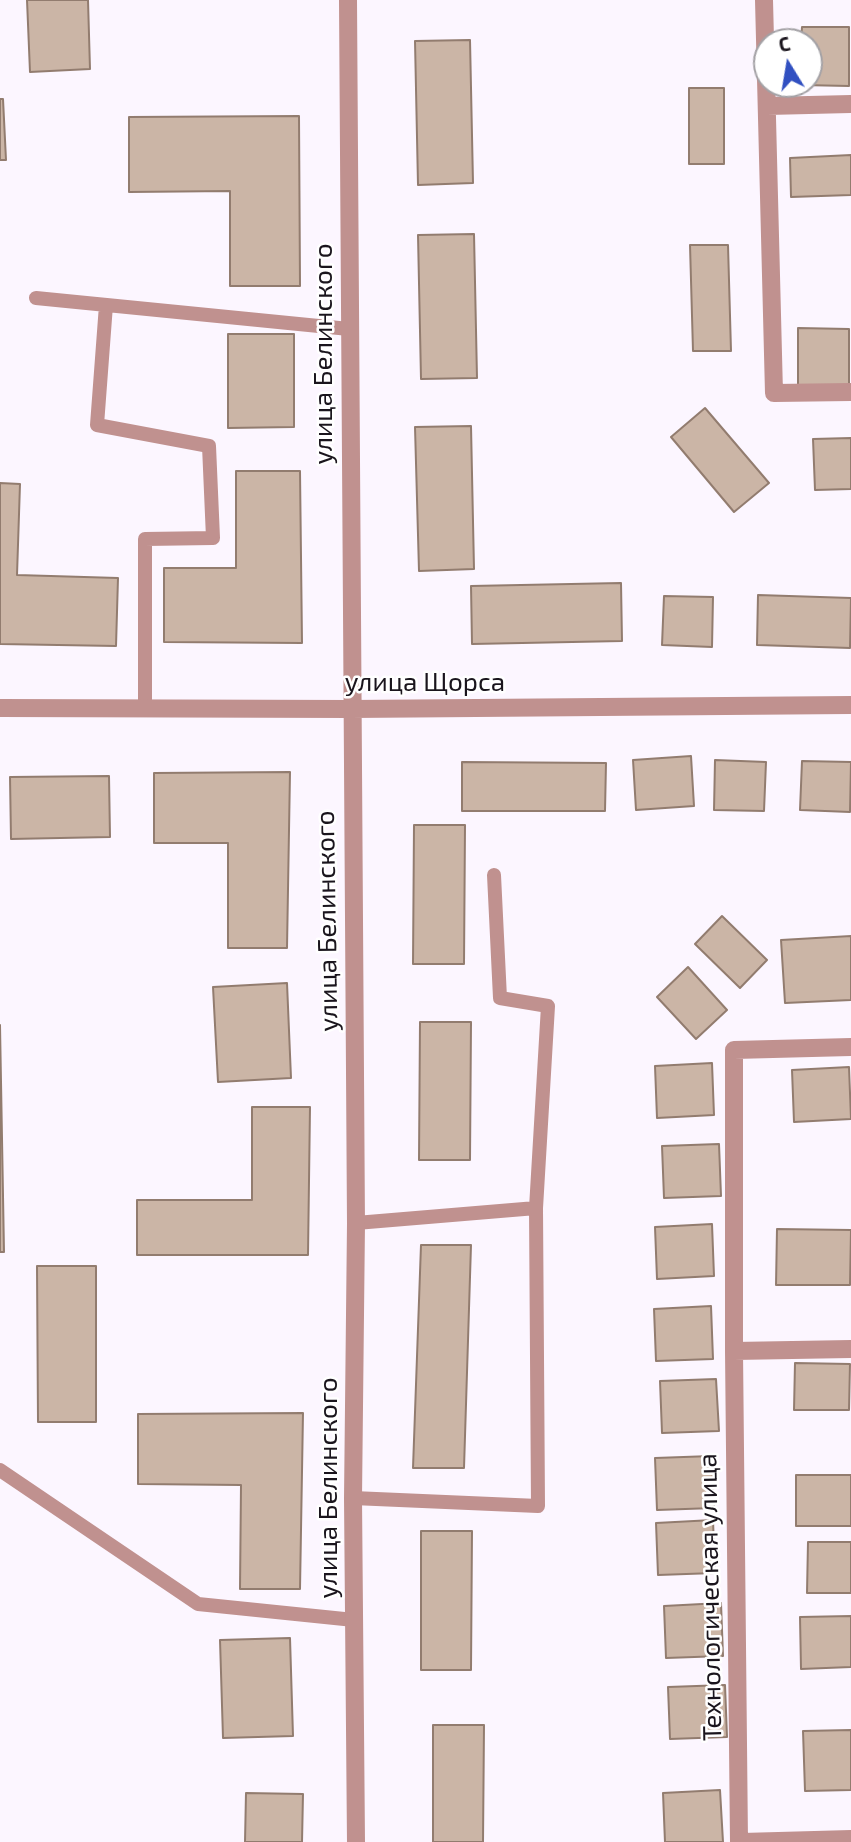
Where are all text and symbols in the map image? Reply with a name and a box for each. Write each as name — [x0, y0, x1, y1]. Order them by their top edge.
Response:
north arrow — [753, 28, 823, 98]
text: С — [777, 32, 792, 56]
street label: улица Белинского — [307, 243, 339, 465]
street label: улица Щорса — [345, 666, 505, 698]
street label: улица Белинского — [309, 810, 345, 1032]
street label: улица Белинского — [312, 1377, 344, 1599]
street label: Технологическая улица — [692, 1453, 728, 1741]

